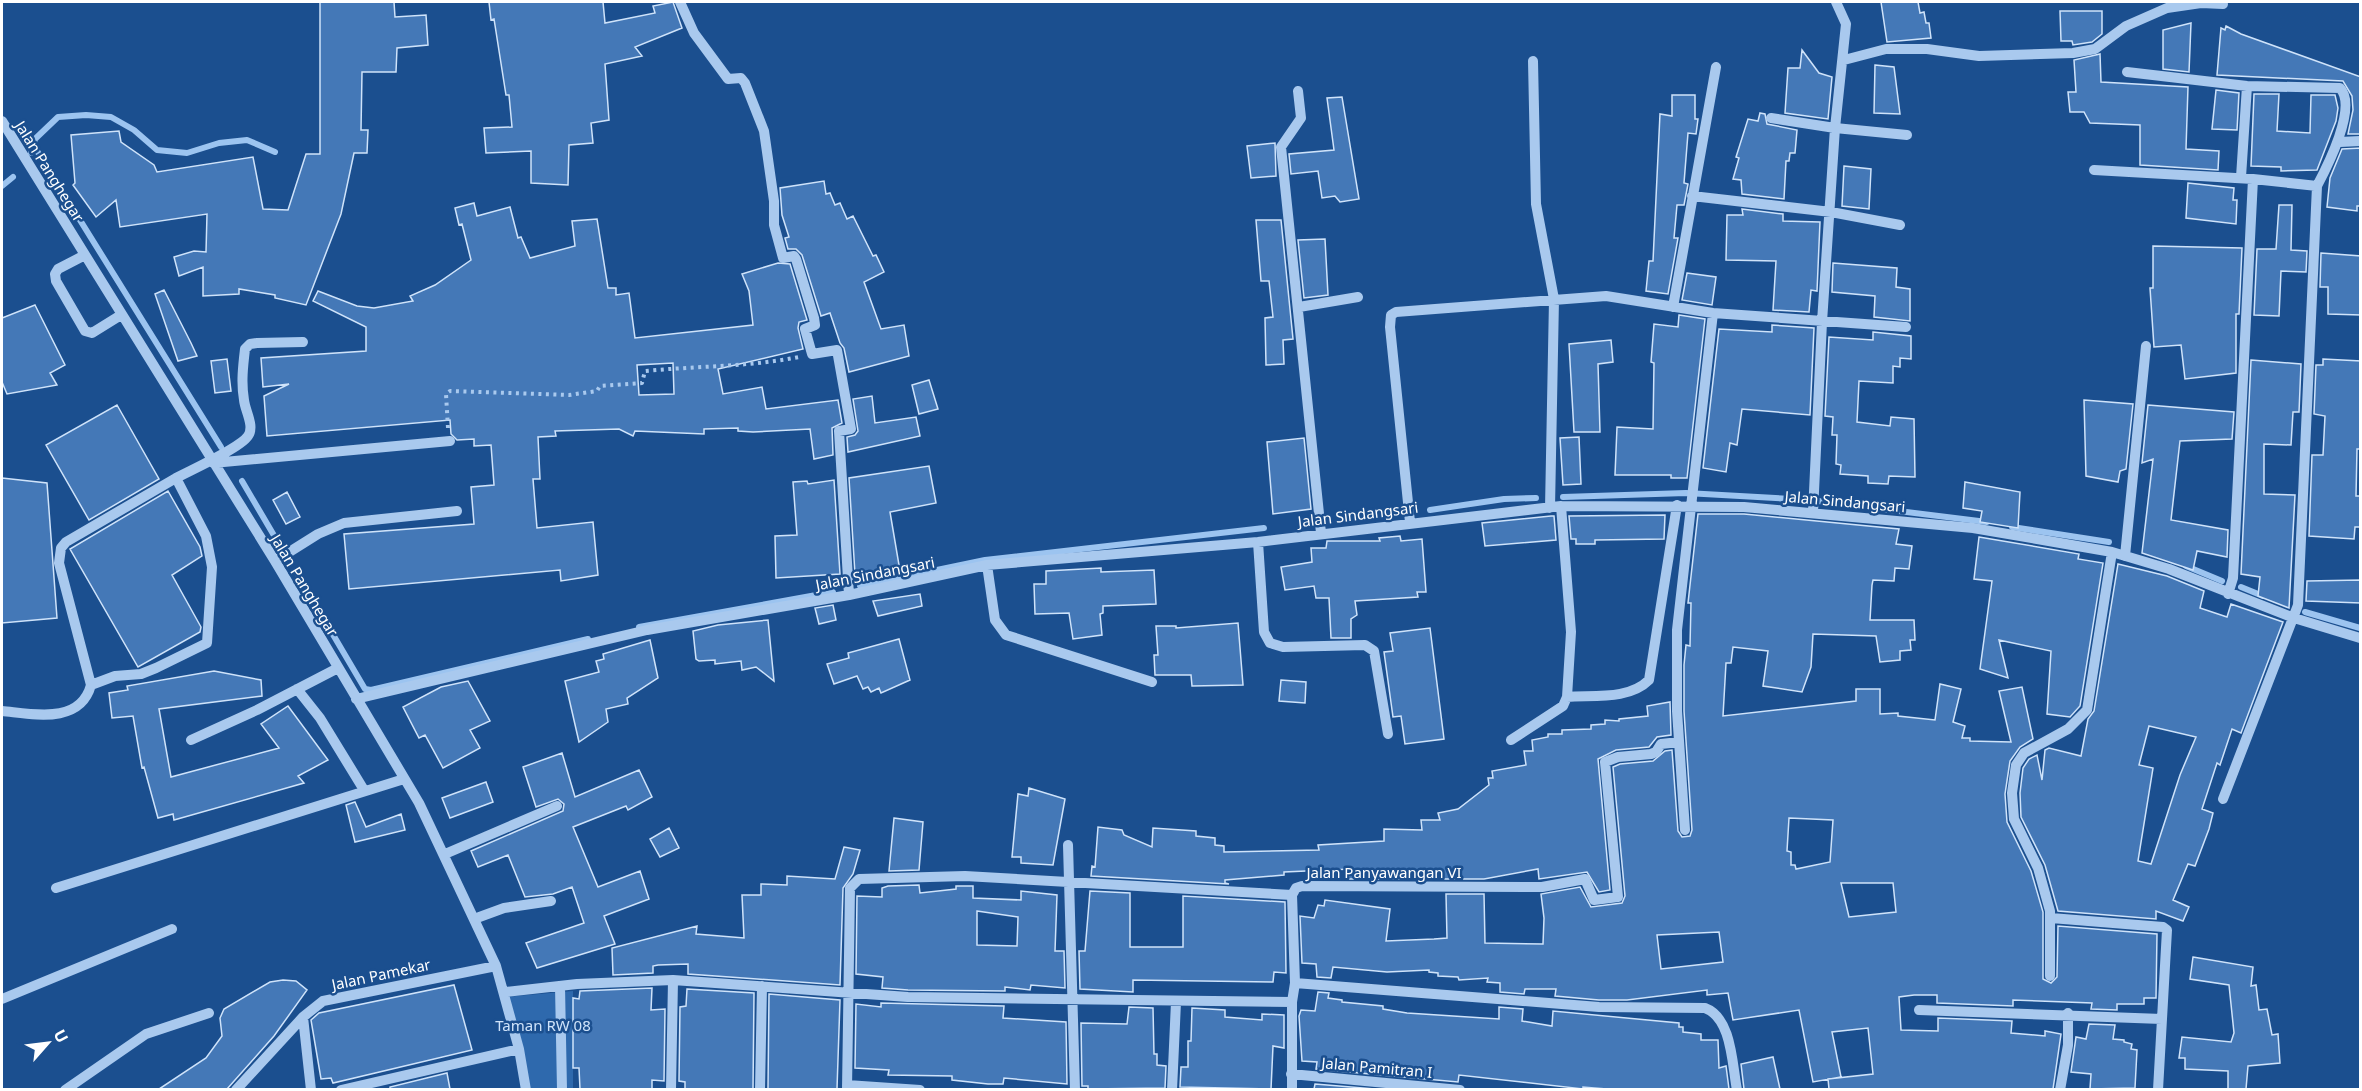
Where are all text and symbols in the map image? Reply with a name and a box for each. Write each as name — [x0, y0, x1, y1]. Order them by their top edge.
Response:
street label: Jalan Panghegar — [10, 115, 89, 225]
street label: Jalan Sindangsari — [1782, 486, 1906, 516]
street label: Jalan Sindangsari — [1295, 497, 1419, 532]
street label: Jalan Panghegar — [266, 529, 343, 640]
street label: Jalan Sindangsari — [812, 552, 936, 595]
street label: Jalan Panyawangan VI — [1304, 862, 1462, 882]
street label: Jalan Pamekar — [328, 954, 432, 995]
north arrow — [18, 1013, 78, 1073]
park label: Taman RW 08 — [495, 1015, 591, 1035]
text: U — [49, 1025, 74, 1046]
street label: Jalan Pamitran I — [1319, 1052, 1433, 1082]

